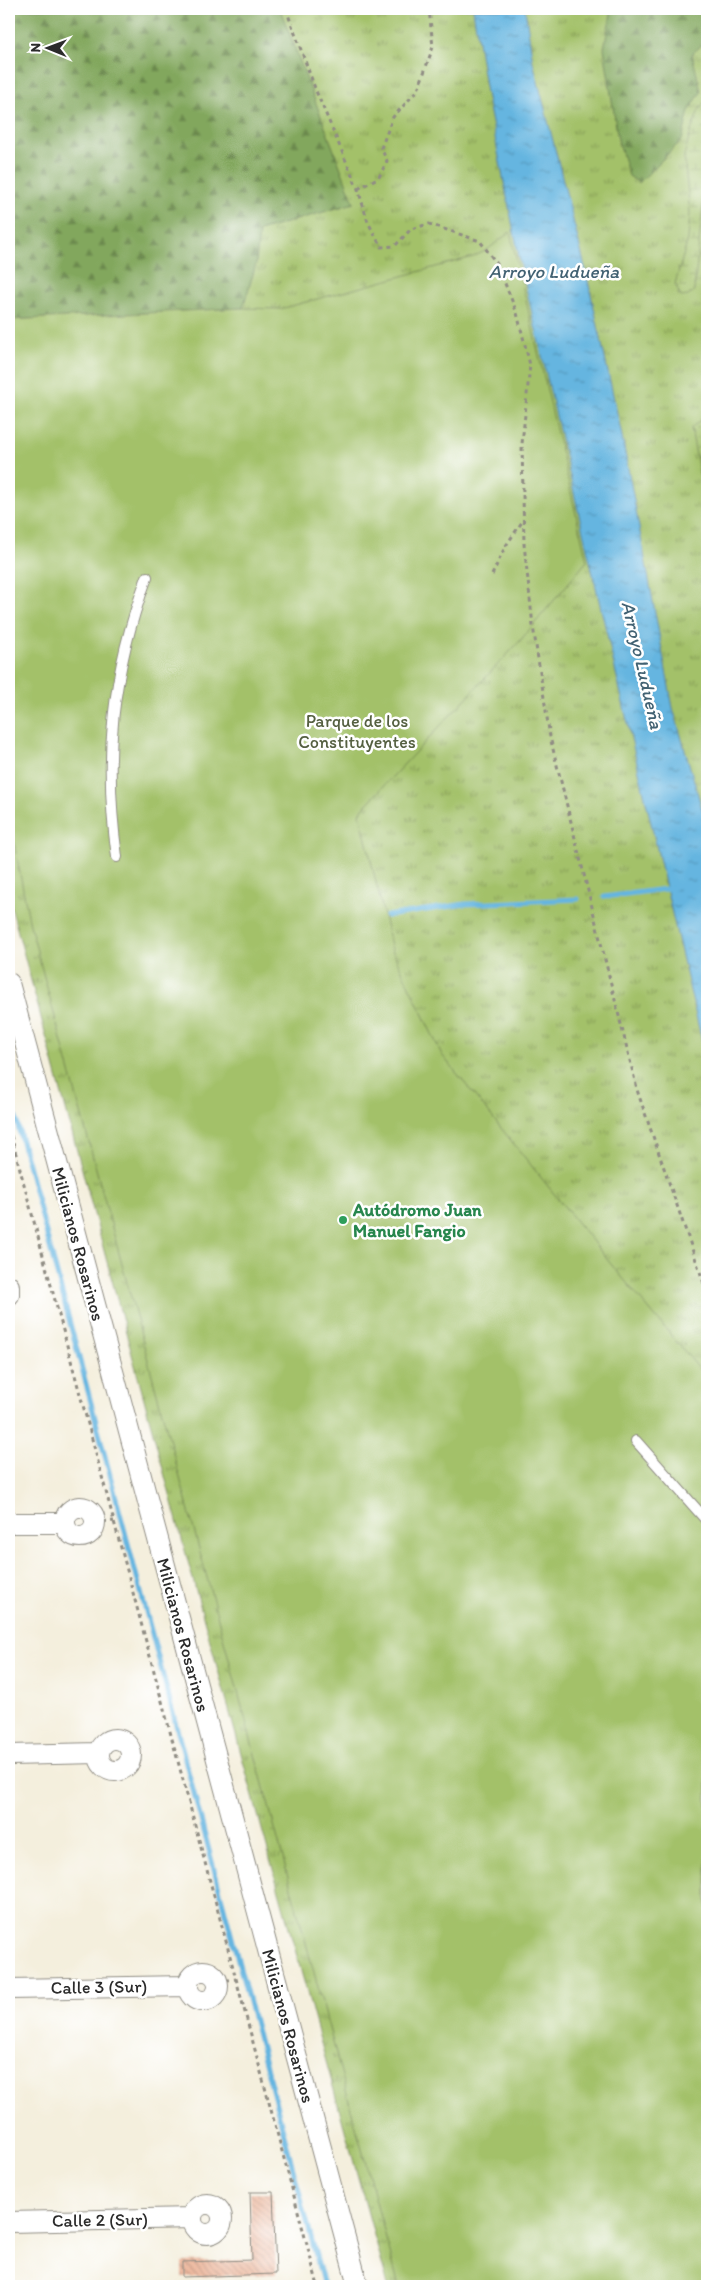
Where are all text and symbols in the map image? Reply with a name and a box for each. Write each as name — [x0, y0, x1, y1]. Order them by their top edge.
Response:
north arrow — [22, 22, 72, 72]
text: N — [27, 43, 44, 53]
water label: Arroyo Ludueña — [489, 260, 619, 283]
water label: Arroyo Ludueña — [617, 599, 668, 731]
park label: Parque de los Constituyentes — [298, 710, 416, 753]
street label: Milicianos Rosarinos — [47, 1165, 109, 1323]
place label: Autódromo Juan Manuel Fangio — [352, 1199, 482, 1242]
marker: Autódromo Juan Manuel Fangio — [337, 1214, 349, 1226]
street label: Milicianos Rosarinos — [152, 1556, 214, 1714]
street label: Milicianos Rosarinos — [257, 1947, 319, 2105]
street label: Calle 3 (Sur) — [51, 1975, 147, 1999]
street label: Calle 2 (Sur) — [52, 2208, 148, 2232]

